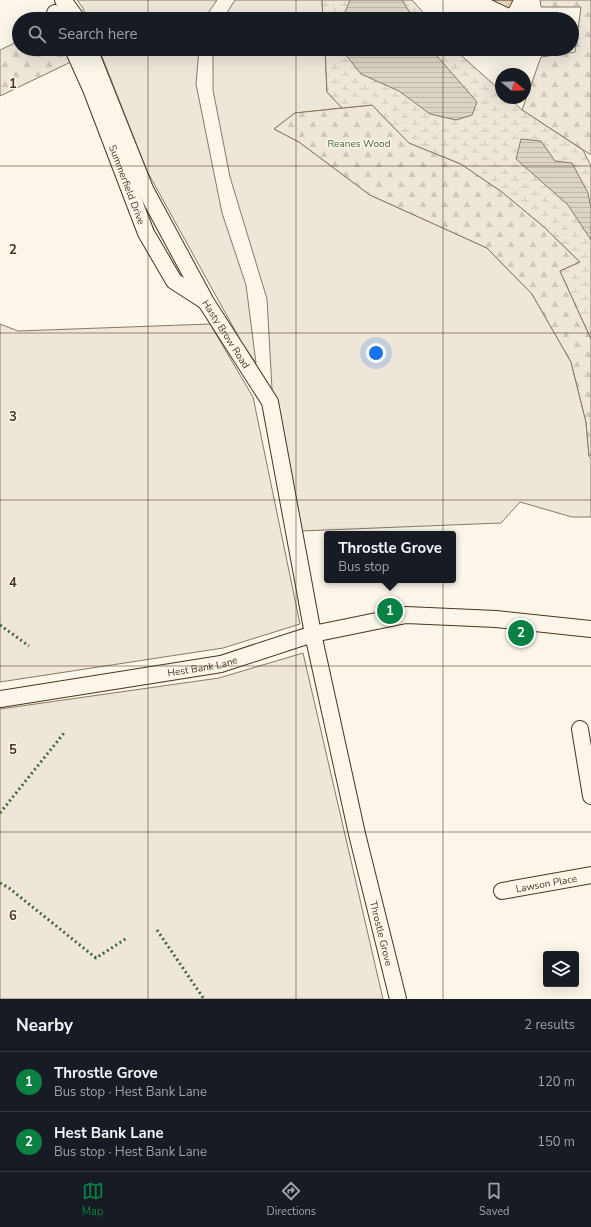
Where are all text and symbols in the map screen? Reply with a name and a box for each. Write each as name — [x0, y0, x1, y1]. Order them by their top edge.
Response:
search box — [12, 12, 579, 56]
icon: search — [26, 23, 48, 45]
text: Search here — [58, 24, 138, 44]
north arrow — [495, 68, 531, 104]
text: 1 — [9, 75, 17, 93]
park label: Reanes Wood — [328, 137, 391, 151]
street label: Summerfield Drive — [105, 143, 148, 227]
text: 2 — [9, 241, 17, 259]
street label: Hasty Brow Road — [198, 297, 253, 372]
your location — [366, 343, 386, 363]
text: 3 — [9, 408, 17, 426]
popup — [324, 531, 456, 583]
text: Throstle Grove — [338, 538, 442, 558]
text: Bus stop — [338, 558, 389, 576]
text: 4 — [9, 574, 17, 592]
pin: 1 — [377, 596, 403, 626]
pin: 2 — [508, 618, 534, 648]
street label: Hest Bank Lane — [167, 653, 239, 680]
text: 5 — [9, 741, 17, 759]
street label: Lawson Place — [515, 872, 578, 896]
street label: Throstle Grove — [366, 900, 396, 968]
text: 6 — [9, 907, 17, 925]
map controls — [543, 951, 579, 987]
button: layers — [543, 951, 579, 987]
text: Nearby — [16, 1014, 73, 1037]
text: 2 results — [524, 1016, 575, 1034]
text: Throstle Grove — [54, 1063, 158, 1083]
text: 1 — [25, 1073, 33, 1091]
text: 120 m — [537, 1073, 575, 1091]
text: Bus stop · Hest Bank Lane — [54, 1083, 207, 1101]
text: Hest Bank Lane — [54, 1123, 164, 1143]
text: 2 — [25, 1133, 33, 1151]
text: 150 m — [537, 1133, 575, 1151]
text: Bus stop · Hest Bank Lane — [54, 1143, 207, 1161]
tab: Map — [82, 1180, 104, 1219]
tab: Directions — [267, 1180, 316, 1219]
tab: Saved — [479, 1180, 509, 1219]

